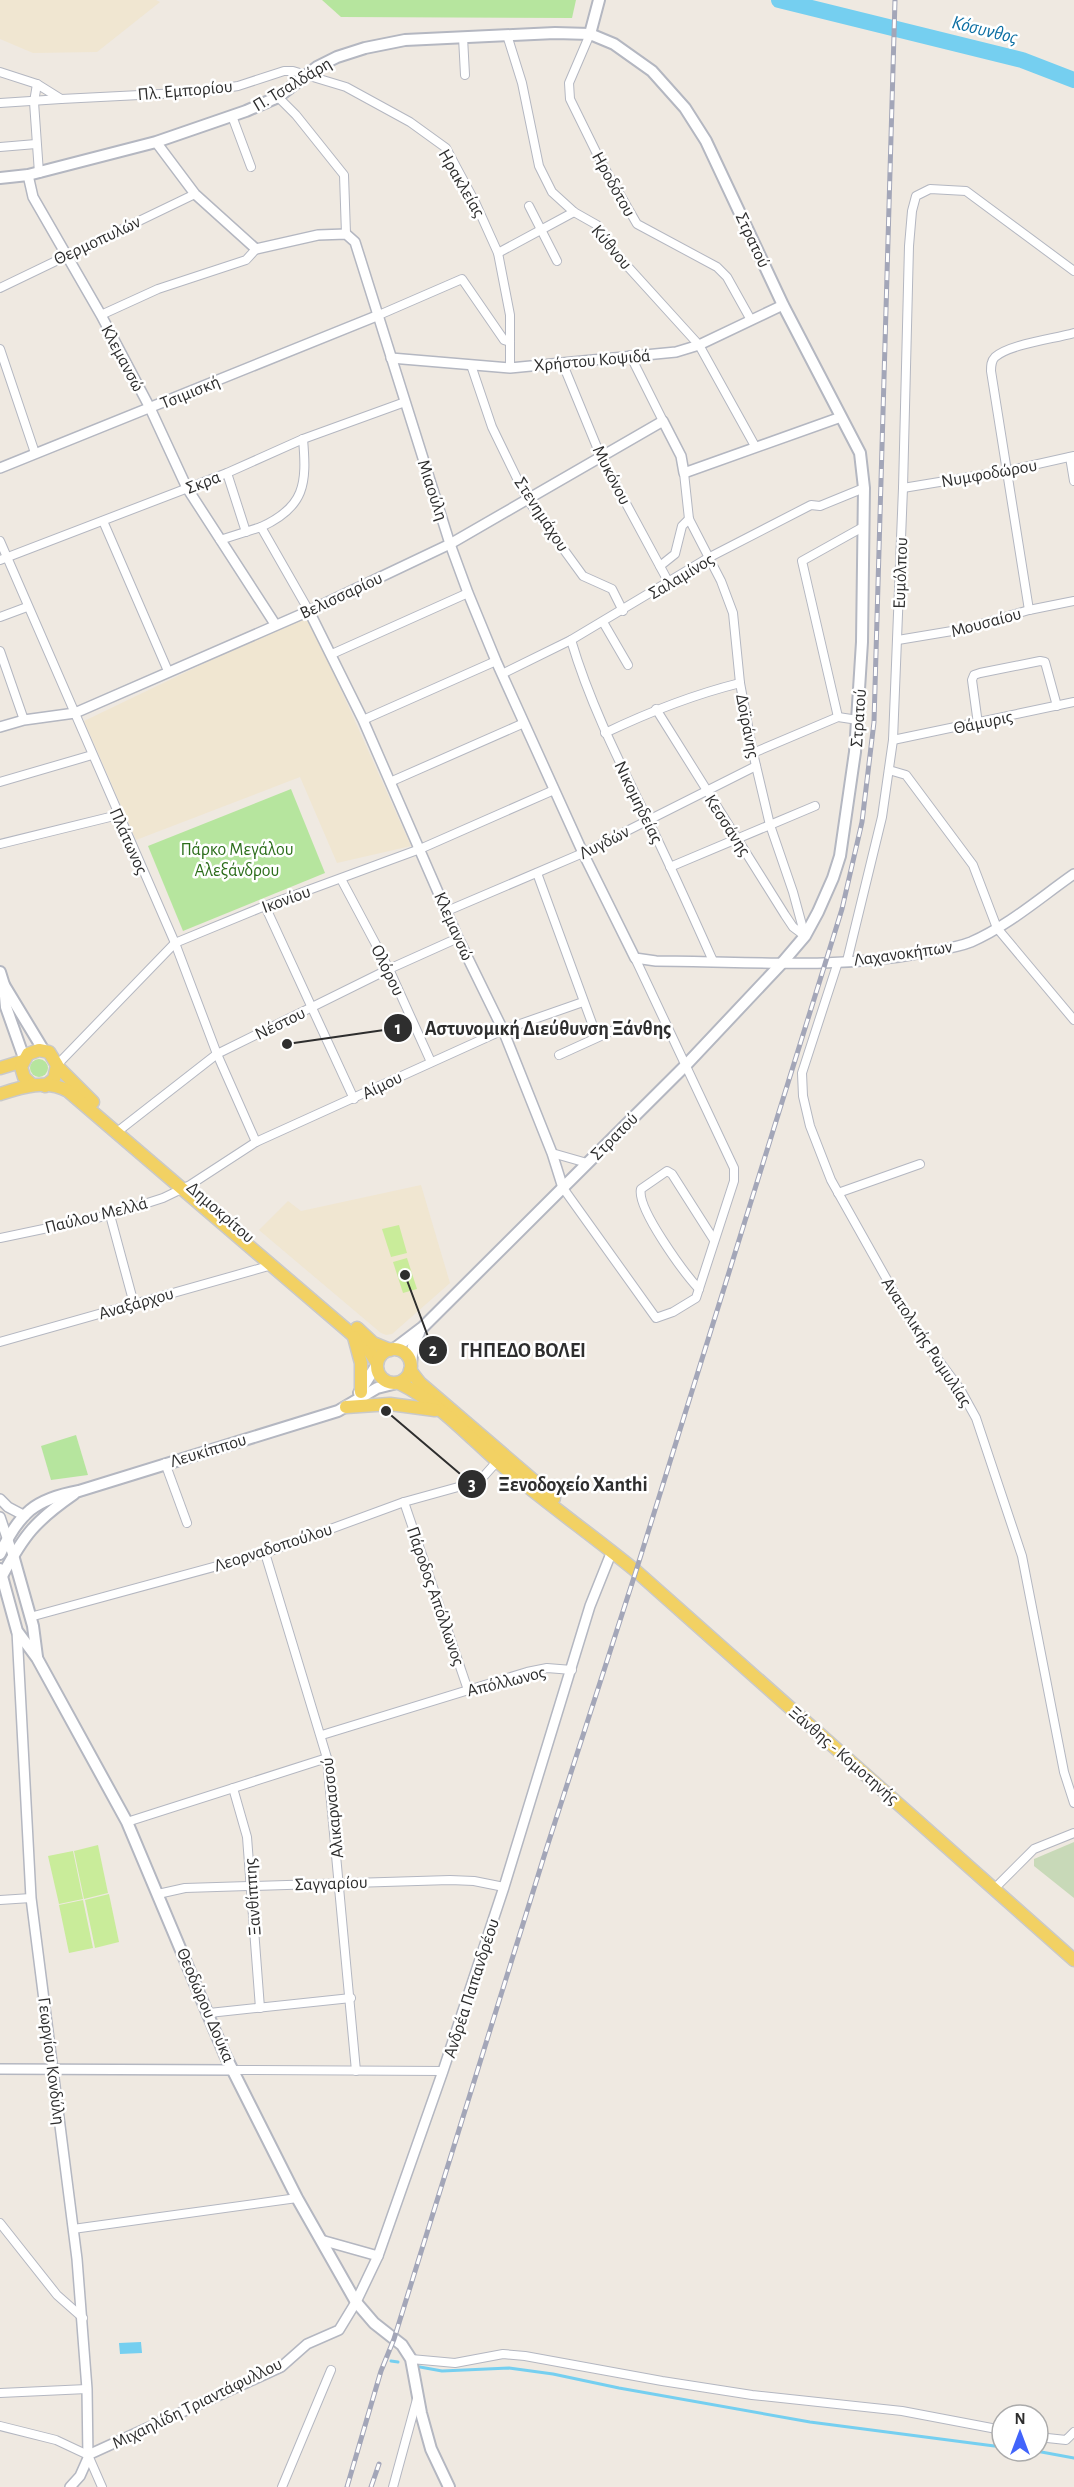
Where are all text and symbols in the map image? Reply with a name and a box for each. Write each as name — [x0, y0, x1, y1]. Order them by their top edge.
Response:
water label: Κόσυνθος — [950, 12, 1020, 48]
street label: Π. Τσαλδάρη — [250, 54, 335, 115]
street label: Πλ. Εμπορίου — [137, 77, 233, 104]
street label: Ηρακλείας — [434, 146, 489, 221]
street label: Ηροδότου — [588, 149, 638, 220]
street label: Στρατού — [732, 210, 773, 271]
street label: Θερμοπυλών — [51, 213, 144, 269]
street label: Κύθνου — [588, 222, 635, 273]
street label: Κλεμανσώ — [97, 322, 147, 395]
street label: Χρήστου Κοψιδά — [533, 347, 651, 375]
street label: Τσιμισκή — [158, 373, 223, 413]
street label: Μυκόνου — [589, 443, 634, 508]
street label: Νυμφοδώρου — [940, 457, 1039, 491]
street label: Μιαούλη — [414, 458, 450, 523]
street label: Σκρα — [183, 468, 223, 498]
street label: Στενημάχου — [510, 474, 572, 555]
street label: Ευμόλπου — [891, 537, 911, 609]
street label: Σαλαμίνος — [645, 550, 717, 603]
street label: Βελισσαρίου — [297, 568, 386, 623]
street label: Μουσαίου — [949, 604, 1023, 641]
street label: Στρατού — [848, 688, 870, 748]
street label: Δοϊράνης — [732, 692, 762, 760]
street label: Θάμυρις — [952, 708, 1014, 738]
street label: Νικομηδείας — [610, 758, 667, 846]
street label: Κεσσάνης — [701, 792, 754, 860]
street label: Πλάτωνος — [106, 806, 151, 877]
street label: Λυγδών — [576, 822, 633, 863]
park label: Πάρκο Μεγάλου Αλεξάνδρου — [180, 841, 294, 880]
street label: Ικονίου — [259, 882, 313, 917]
street label: Κλεμανσώ — [430, 890, 476, 963]
street label: Λαχανοκήπων — [853, 938, 954, 970]
street label: Ολόρου — [367, 942, 407, 999]
street label: Νέστου — [252, 1004, 309, 1044]
callout: Αστυνομική Διεύθυνση Ξάνθης — [383, 1009, 683, 1047]
text: Αστυνομική Διεύθυνση Ξάνθης — [425, 1019, 671, 1039]
text: 1 — [395, 1020, 401, 1038]
street label: Αίμου — [359, 1068, 405, 1103]
street label: Στρατού — [588, 1110, 642, 1164]
street label: Δημοκρίτου — [183, 1178, 258, 1247]
street label: Παύλου Μελλά — [43, 1195, 149, 1237]
street label: Ανατολικής Ρωμυλίας — [878, 1274, 975, 1410]
street label: Αναξάρχου — [97, 1285, 176, 1323]
callout: ΓΗΠΕΔΟ ΒΟΛΕΙ — [418, 1331, 598, 1369]
text: ΓΗΠΕΔΟ ΒΟΛΕΙ — [460, 1341, 586, 1361]
text: 2 — [429, 1342, 438, 1360]
street label: Λευκίππου — [168, 1430, 249, 1471]
callout: Ξενοδοχείο Xanthi — [457, 1465, 660, 1503]
text: Ξενοδοχείο Xanthi — [498, 1475, 648, 1495]
text: 3 — [468, 1476, 476, 1494]
street label: Λεορναδοπούλου — [212, 1520, 335, 1576]
street label: Πάροδος Απόλλωνος — [403, 1525, 467, 1668]
street label: Απόλλωνος — [465, 1663, 547, 1700]
street label: Ξάνθης - Κομοτηνής — [785, 1703, 902, 1808]
street label: Αλικαρνασσού — [319, 1756, 347, 1859]
street label: Ξανθίππης — [240, 1857, 265, 1936]
street label: Σαγγαρίου — [294, 1873, 368, 1894]
street label: Ανδρέα Παπανδρέου — [441, 1916, 503, 2060]
street label: Θεοδώρου Δούκα — [173, 1945, 237, 2065]
street label: Γεωργίου Κονδύλη — [34, 1996, 69, 2126]
street label: Μιχαηλίδη Τριαντάφυλλου — [109, 2354, 285, 2453]
north arrow — [990, 2403, 1050, 2463]
text: N — [1014, 2411, 1026, 2427]

